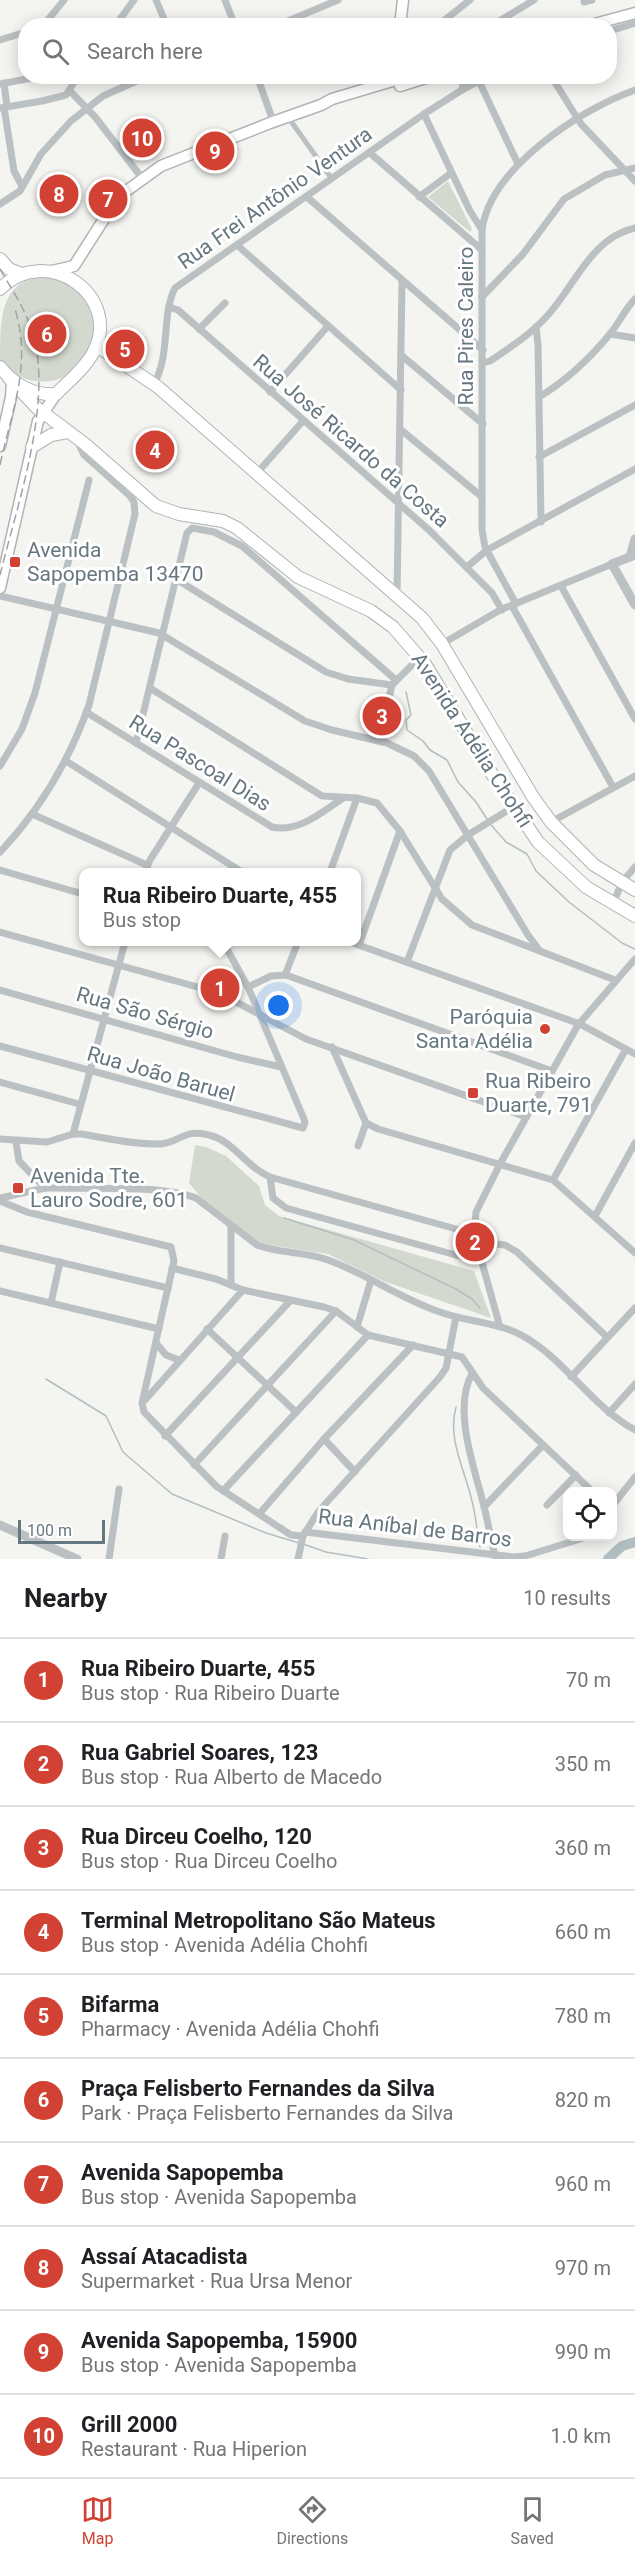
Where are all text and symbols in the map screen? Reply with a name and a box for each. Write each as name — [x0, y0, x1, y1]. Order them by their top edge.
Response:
search box — [18, 18, 617, 84]
icon: search — [39, 35, 72, 68]
text: Search here — [87, 39, 203, 64]
pin: 10 — [122, 116, 162, 160]
street label: Rua Frei Antônio Ventura — [174, 122, 376, 274]
pin: 9 — [196, 128, 234, 174]
pin: 8 — [40, 172, 78, 216]
pin: 7 — [88, 176, 128, 222]
street label: Rua Pires Caleiro — [454, 247, 478, 405]
pin: 6 — [28, 312, 66, 356]
pin: 5 — [106, 326, 144, 372]
street label: Rua José Ricardo da Costa — [248, 349, 454, 533]
pin: 4 — [136, 428, 174, 472]
place label: Avenida Sapopemba 13470 — [27, 538, 203, 586]
marker: Avenida Sapopemba 13470 — [8, 555, 22, 569]
street label: Avenida Adélia Chohfi — [407, 648, 537, 832]
pin: 3 — [362, 694, 401, 738]
street label: Rua Pascoal Dias — [125, 710, 275, 816]
popup — [79, 868, 361, 946]
text: Rua Ribeiro Duarte, 455 — [103, 883, 337, 908]
text: Bus stop — [103, 908, 181, 932]
pin: 1 — [200, 966, 240, 1010]
street label: Rua São Sérgio — [74, 982, 216, 1044]
your location — [264, 991, 293, 1020]
place label: Paróquia Santa Adélia — [416, 1005, 533, 1053]
marker: Paróquia Santa Adélia — [538, 1022, 552, 1036]
street label: Rua João Baruel — [84, 1041, 238, 1107]
place label: Rua Ribeiro Duarte, 791 — [485, 1069, 592, 1117]
marker: Rua Ribeiro Duarte, 791 — [466, 1086, 480, 1100]
place label: Avenida Tte. Lauro Sodre, 601 — [30, 1164, 188, 1212]
marker: Avenida Tte. Lauro Sodre, 601 — [11, 1181, 25, 1195]
pin: 2 — [456, 1220, 494, 1264]
map controls — [563, 1487, 617, 1541]
button: locate — [563, 1487, 617, 1541]
street label: Rua Aníbal de Barros — [317, 1504, 513, 1552]
scale bar — [18, 1517, 105, 1544]
text: 100 m — [27, 1521, 72, 1540]
text: Nearby — [24, 1583, 107, 1613]
text: 10 results — [523, 1586, 611, 1610]
text: Rua Ribeiro Duarte, 455 — [81, 1656, 315, 1681]
text: 1 — [38, 1668, 49, 1692]
text: 70 m — [566, 1668, 611, 1692]
text: Bus stop · Rua Ribeiro Duarte — [81, 1681, 340, 1705]
text: Rua Gabriel Soares, 123 — [81, 1740, 318, 1765]
text: 2 — [38, 1752, 49, 1776]
text: 350 m — [555, 1752, 611, 1776]
text: Bus stop · Rua Alberto de Macedo — [81, 1765, 382, 1789]
text: Rua Dirceu Coelho, 120 — [81, 1824, 312, 1849]
text: 3 — [38, 1836, 49, 1860]
text: 360 m — [555, 1836, 611, 1860]
text: Bus stop · Rua Dirceu Coelho — [81, 1849, 337, 1873]
text: Terminal Metropolitano São Mateus — [81, 1908, 436, 1933]
text: 4 — [38, 1920, 49, 1944]
text: 660 m — [555, 1920, 611, 1944]
text: Bus stop · Avenida Adélia Chohfi — [81, 1933, 368, 1957]
text: Bifarma — [81, 1992, 159, 2017]
text: 5 — [38, 2004, 49, 2028]
text: 780 m — [555, 2004, 611, 2028]
text: Pharmacy · Avenida Adélia Chohfi — [81, 2017, 380, 2041]
text: Praça Felisberto Fernandes da Silva — [81, 2076, 435, 2101]
text: 6 — [38, 2088, 49, 2112]
text: 820 m — [555, 2088, 611, 2112]
text: Park · Praça Felisberto Fernandes da Silva — [81, 2101, 453, 2125]
text: Avenida Sapopemba — [81, 2160, 283, 2185]
text: 7 — [38, 2172, 49, 2196]
text: 960 m — [555, 2172, 611, 2196]
text: Bus stop · Avenida Sapopemba — [81, 2185, 357, 2209]
text: Assaí Atacadista — [81, 2244, 247, 2269]
text: 8 — [38, 2256, 49, 2280]
text: 970 m — [555, 2256, 611, 2280]
text: Supermarket · Rua Ursa Menor — [81, 2269, 352, 2293]
text: Avenida Sapopemba, 15900 — [81, 2328, 357, 2353]
text: 9 — [38, 2340, 49, 2364]
text: 990 m — [555, 2340, 611, 2364]
text: Bus stop · Avenida Sapopemba — [81, 2353, 357, 2377]
text: Grill 2000 — [81, 2412, 177, 2437]
text: 10 — [32, 2424, 55, 2448]
text: 1.0 km — [551, 2424, 611, 2448]
text: Restaurant · Rua Hiperion — [81, 2437, 307, 2461]
tab: Map — [81, 2493, 114, 2548]
tab: Directions — [276, 2493, 348, 2548]
tab: Saved — [511, 2493, 554, 2548]

